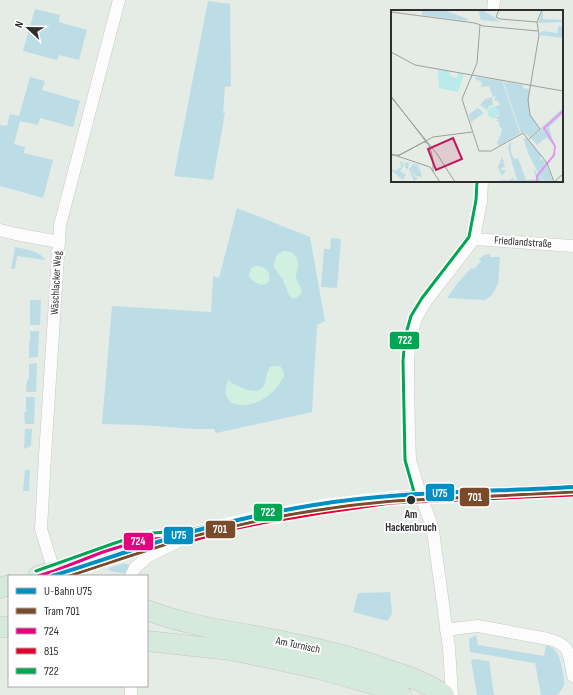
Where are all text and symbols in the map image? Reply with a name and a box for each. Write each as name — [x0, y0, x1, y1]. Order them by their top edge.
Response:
north arrow — [8, 8, 48, 48]
inset map — [391, 10, 563, 182]
text: N — [12, 19, 26, 30]
street label: Friedlandstraße — [494, 234, 552, 250]
street label: Wäschlacker Weg — [48, 250, 64, 315]
line badge: 722 — [389, 331, 420, 350]
text: 722 — [398, 334, 412, 347]
line badge: U75 — [425, 483, 455, 502]
text: U75 — [432, 487, 448, 500]
line badge: 701 — [459, 487, 490, 507]
text: 701 — [468, 491, 483, 504]
marker: Am Hackenbruch — [405, 494, 417, 506]
line badge: 722 — [253, 503, 283, 522]
text: 722 — [261, 506, 275, 519]
place label: Am Hackenbruch — [385, 508, 437, 534]
line badge: 701 — [205, 520, 236, 539]
text: 701 — [213, 523, 228, 536]
line badge: U75 — [163, 526, 194, 545]
text: U75 — [171, 529, 187, 542]
line badge: 724 — [123, 532, 154, 551]
text: 724 — [131, 535, 145, 548]
legend — [8, 575, 148, 687]
text: U-Bahn U75 — [44, 584, 92, 599]
text: Tram 701 — [44, 604, 81, 619]
text: 724 — [44, 624, 59, 639]
street label: Am Turnisch — [274, 634, 322, 656]
text: 815 — [44, 644, 58, 659]
text: 722 — [44, 664, 59, 679]

